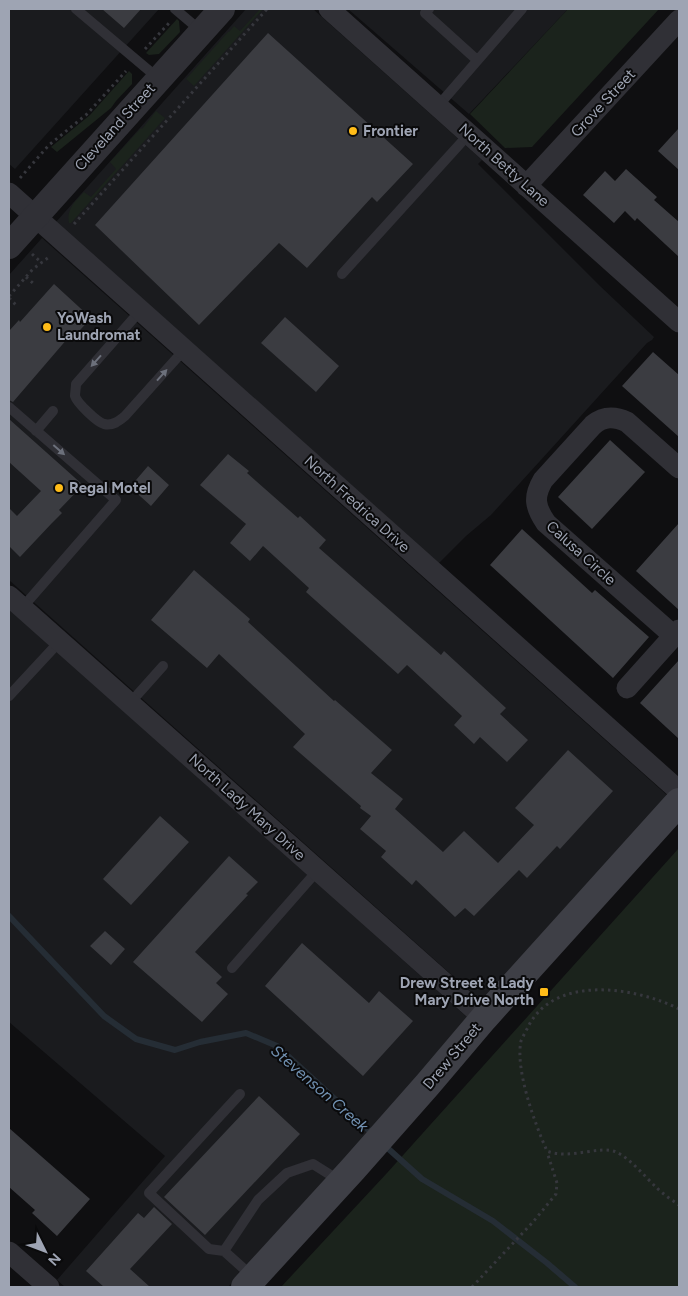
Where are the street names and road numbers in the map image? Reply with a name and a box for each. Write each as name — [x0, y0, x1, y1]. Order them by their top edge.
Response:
street label: Grove Street — [567, 65, 639, 141]
street label: Cleveland Street — [71, 79, 159, 175]
street label: North Betty Lane — [455, 120, 553, 210]
street label: North Fredrica Drive — [300, 452, 414, 556]
street label: Calusa Circle — [542, 517, 620, 589]
street label: North Lady Mary Drive — [185, 750, 309, 864]
street label: Drew Street — [419, 1019, 485, 1093]

